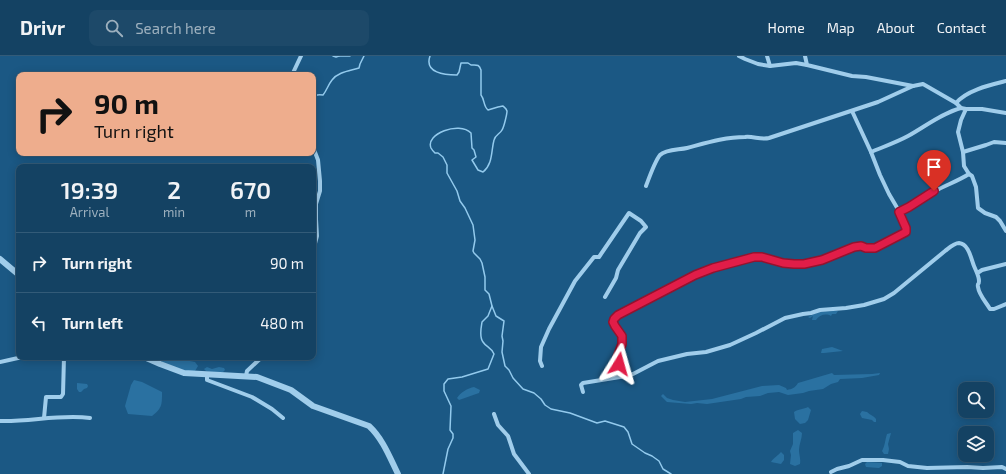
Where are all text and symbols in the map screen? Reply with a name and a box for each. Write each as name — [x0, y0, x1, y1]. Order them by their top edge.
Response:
search box — [89, 10, 369, 46]
text: Drivr — [20, 16, 65, 39]
icon: search — [103, 17, 125, 39]
text: Search here — [135, 19, 216, 37]
text: Home — [768, 19, 805, 36]
text: Map — [827, 19, 855, 36]
text: About — [877, 19, 915, 36]
text: Contact — [937, 19, 986, 36]
text: 90 m — [94, 86, 159, 120]
icon: right — [28, 88, 80, 140]
text: Turn right — [94, 120, 174, 142]
pin — [917, 150, 951, 191]
icon: arrive — [923, 156, 945, 178]
text: 19:39 — [61, 175, 118, 204]
text: 2 — [167, 175, 181, 204]
text: 670 — [230, 175, 271, 204]
text: Arrival — [70, 204, 109, 220]
text: min — [163, 204, 185, 220]
text: m — [245, 204, 256, 220]
icon: right — [28, 252, 50, 274]
text: Turn right — [62, 254, 132, 272]
text: 90 m — [270, 254, 304, 272]
icon: left — [28, 312, 50, 334]
text: Turn left — [62, 314, 123, 332]
text: 480 m — [260, 314, 304, 332]
position arrow — [598, 343, 640, 385]
map controls — [958, 382, 994, 462]
button: search — [958, 382, 994, 418]
button: layers — [958, 426, 994, 462]

